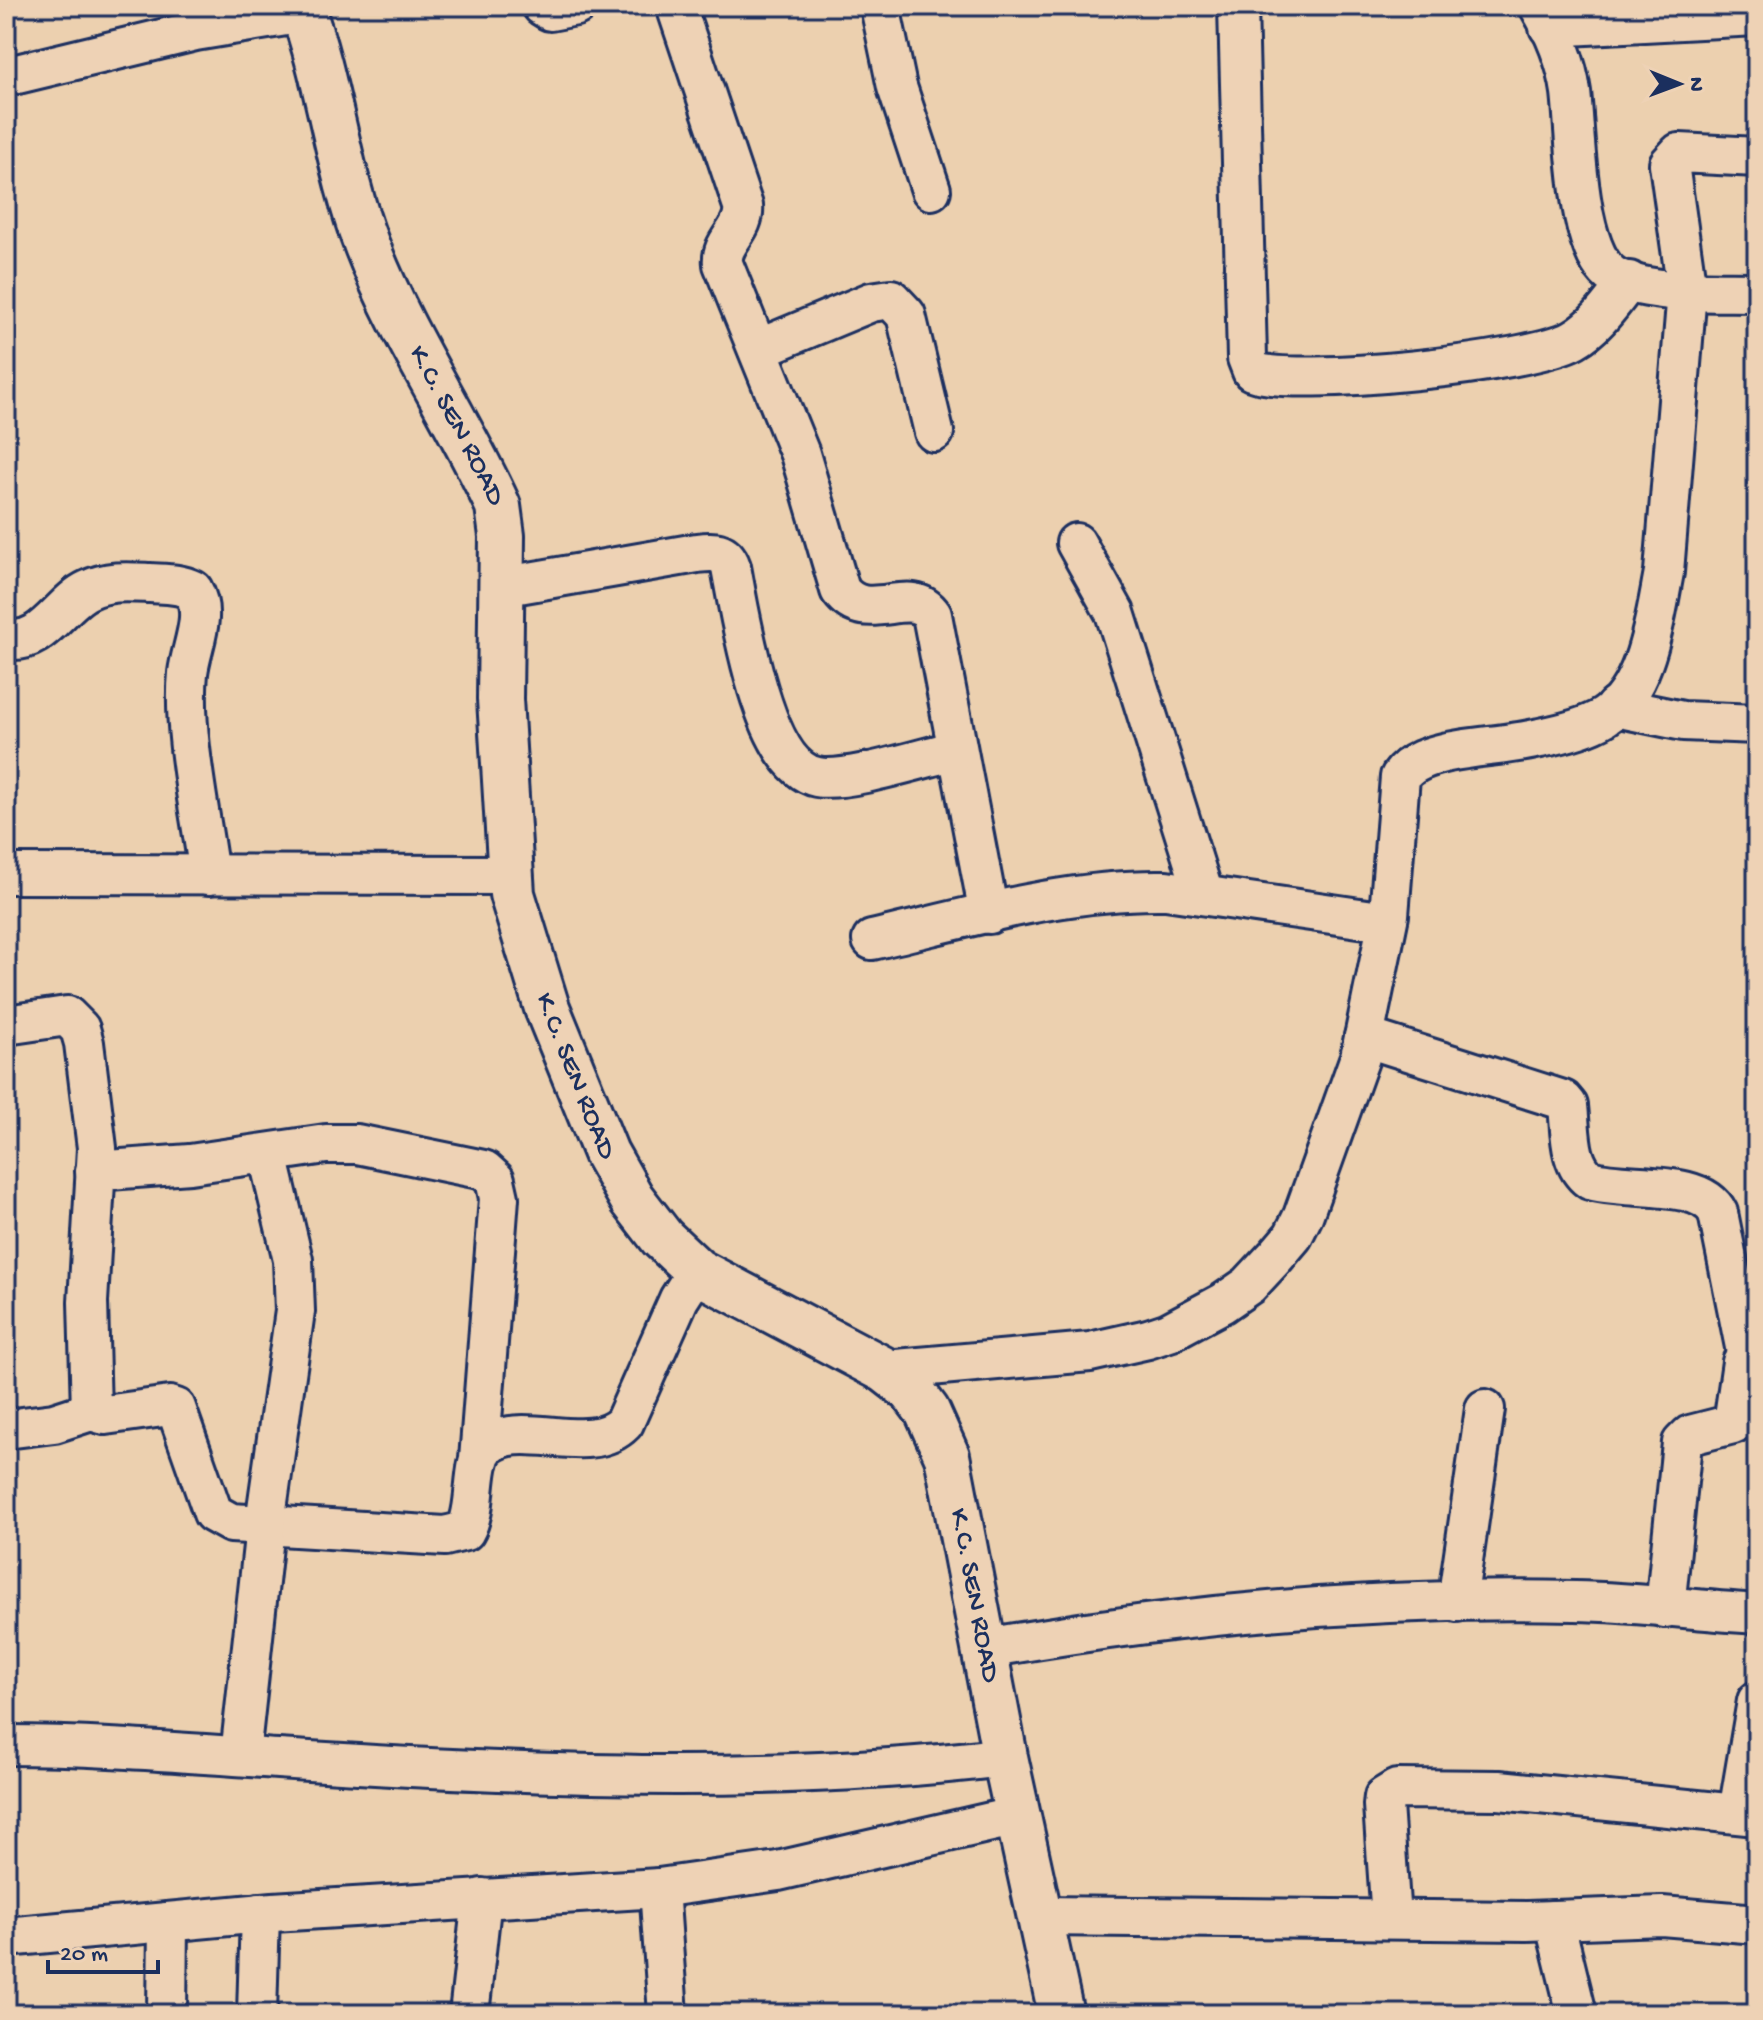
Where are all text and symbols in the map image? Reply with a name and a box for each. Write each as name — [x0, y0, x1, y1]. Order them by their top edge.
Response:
north arrow — [1639, 44, 1719, 124]
text: N — [1682, 77, 1708, 92]
street label: K.C. SEN ROAD — [400, 340, 512, 512]
street label: K.C. SEN ROAD — [527, 989, 624, 1165]
street label: K.C. SEN ROAD — [941, 1506, 1007, 1686]
scale bar — [48, 1924, 158, 1974]
text: 20 m — [60, 1941, 108, 1970]

